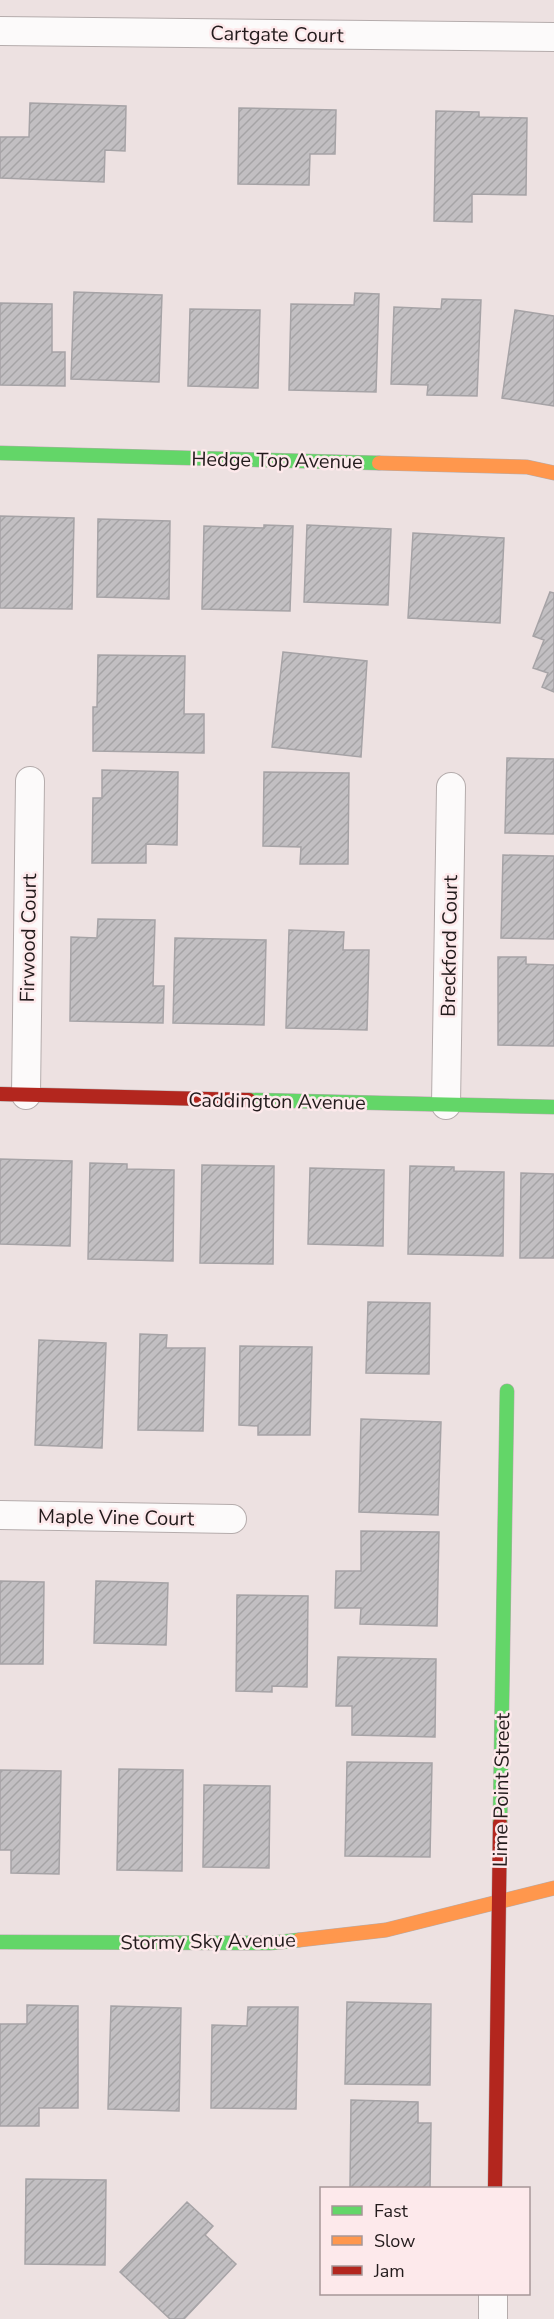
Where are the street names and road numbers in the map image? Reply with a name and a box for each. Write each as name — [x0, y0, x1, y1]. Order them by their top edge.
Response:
street label: Cartgate Court — [210, 20, 345, 49]
street label: Hedge Top Avenue — [191, 446, 363, 475]
street label: Firwood Court — [14, 872, 43, 1003]
street label: Breckford Court — [435, 874, 464, 1017]
street label: Caddington Avenue — [188, 1086, 366, 1117]
street label: Maple Vine Court — [38, 1503, 195, 1532]
street label: Lime Point Street — [487, 1712, 516, 1867]
street label: Stormy Sky Avenue — [120, 1926, 296, 1957]

